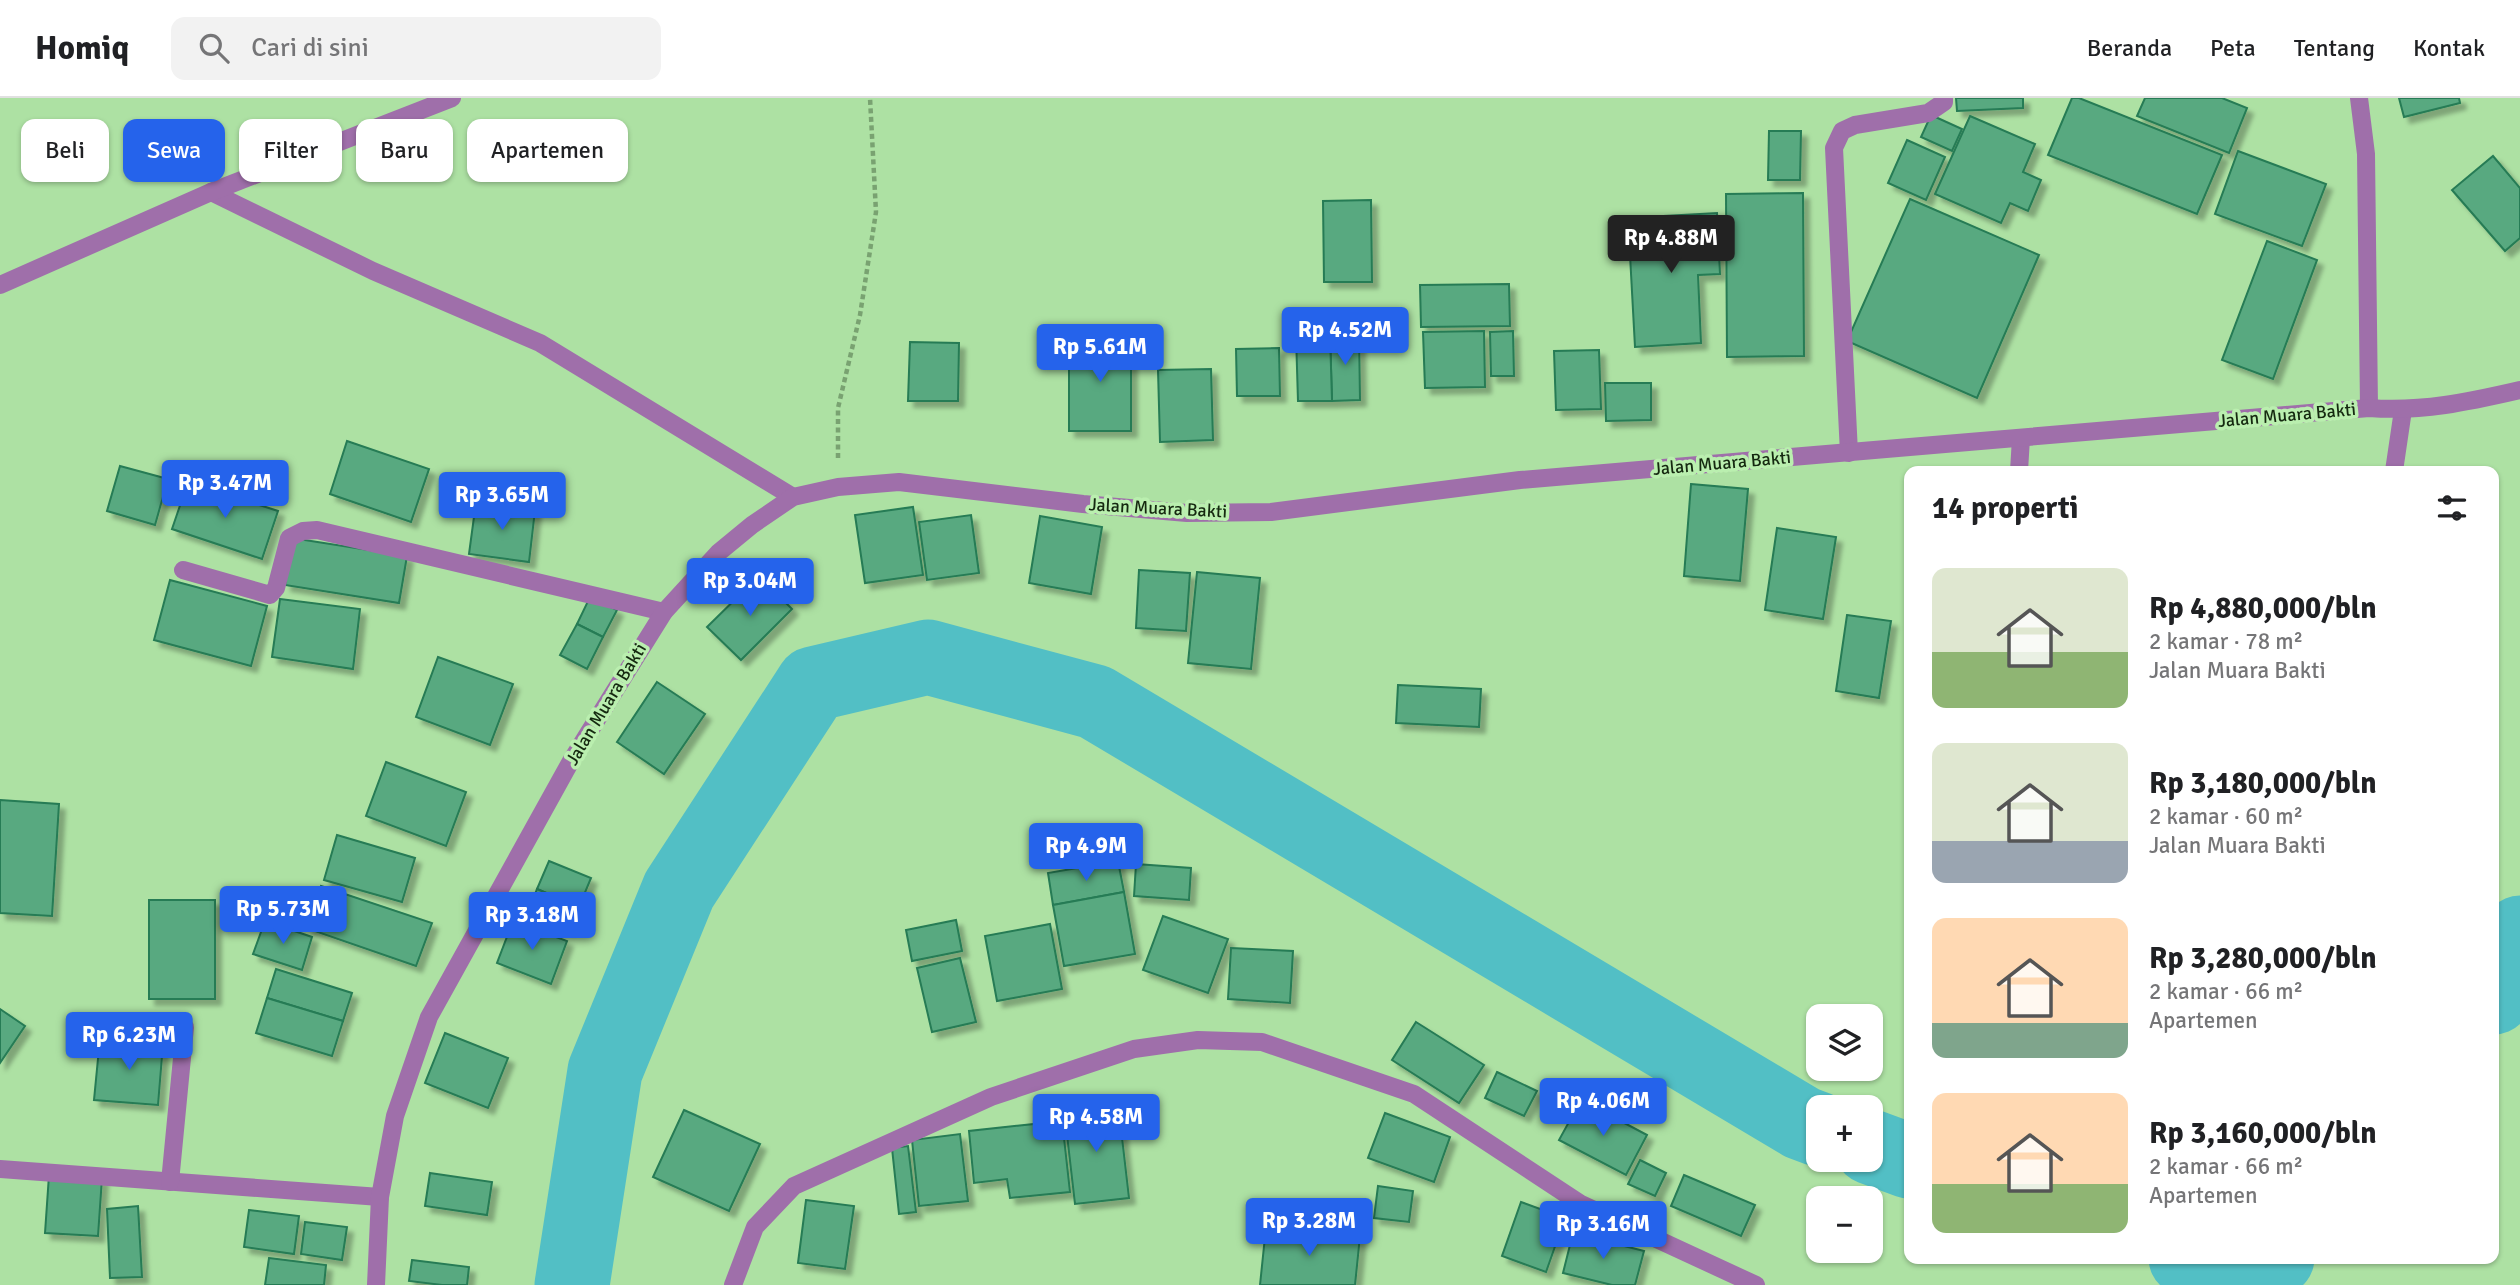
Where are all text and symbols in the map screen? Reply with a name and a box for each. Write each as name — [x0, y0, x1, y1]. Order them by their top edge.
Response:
search box — [171, 17, 661, 80]
text: Homiq — [35, 28, 129, 69]
icon: search — [195, 29, 233, 67]
text: Cari di sini — [251, 32, 369, 64]
text: Beranda — [2087, 33, 2172, 63]
text: Peta — [2210, 33, 2256, 63]
text: Tentang — [2294, 33, 2375, 63]
text: Kontak — [2413, 33, 2485, 63]
chip: Beli — [21, 119, 109, 182]
chip: Sewa — [123, 119, 225, 182]
chip: Filter — [239, 119, 342, 182]
chip: Baru — [356, 119, 453, 182]
chip: Apartemen — [467, 119, 628, 182]
pin: Rp 4.88M — [1599, 216, 1743, 275]
text: Rp 4.88M — [1624, 223, 1718, 252]
pin: Rp 4.52M — [1273, 308, 1417, 367]
text: Rp 4.52M — [1298, 315, 1392, 344]
pin: Rp 5.61M — [1028, 324, 1172, 384]
text: Rp 5.61M — [1053, 332, 1147, 361]
street label: Jalan Muara Bakti — [2217, 398, 2357, 432]
street label: Jalan Muara Bakti — [1652, 446, 1792, 480]
pin: Rp 3.47M — [153, 460, 297, 520]
text: Rp 3.47M — [178, 468, 272, 497]
pin: Rp 3.65M — [430, 472, 574, 532]
text: Rp 3.65M — [455, 480, 549, 509]
icon: filters — [2433, 489, 2471, 527]
text: 14 properti — [1932, 490, 2079, 527]
street label: Jalan Muara Bakti — [1088, 493, 1228, 523]
pin: Rp 3.04M — [678, 559, 822, 618]
text: Rp 3.04M — [703, 566, 797, 595]
text: Rp 4,880,000/bln — [2149, 590, 2377, 627]
icon: home — [1988, 596, 2072, 680]
text: 2 kamar · 78 m² — [2149, 627, 2303, 656]
street label: Jalan Muara Bakti — [561, 639, 651, 769]
text: Jalan Muara Bakti — [2149, 656, 2326, 685]
text: Rp 3,180,000/bln — [2149, 765, 2377, 802]
icon: home — [1988, 771, 2072, 855]
text: 2 kamar · 60 m² — [2149, 802, 2303, 831]
pin: Rp 4.9M — [1021, 824, 1151, 883]
text: Rp 4.9M — [1045, 831, 1127, 860]
text: Jalan Muara Bakti — [2149, 831, 2326, 860]
pin: Rp 5.73M — [211, 886, 355, 946]
pin: Rp 3.18M — [460, 892, 604, 952]
text: Rp 5.73M — [236, 894, 330, 923]
text: Rp 3.18M — [485, 900, 579, 929]
text: Rp 3,280,000/bln — [2149, 940, 2377, 977]
icon: home — [1988, 946, 2072, 1030]
text: 2 kamar · 66 m² — [2149, 977, 2303, 1006]
map controls — [1806, 1004, 1883, 1263]
button: layers — [1806, 1004, 1883, 1081]
text: Apartemen — [2149, 1006, 2258, 1035]
pin: Rp 6.23M — [57, 1012, 201, 1072]
text: Rp 6.23M — [82, 1020, 176, 1049]
pin: Rp 4.06M — [1531, 1079, 1675, 1138]
text: Rp 4.06M — [1556, 1086, 1650, 1115]
pin: Rp 4.58M — [1024, 1094, 1168, 1154]
button: + — [1806, 1095, 1883, 1172]
text: Rp 4.58M — [1049, 1102, 1143, 1131]
text: Rp 3,160,000/bln — [2149, 1115, 2377, 1152]
icon: home — [1988, 1121, 2072, 1205]
text: 2 kamar · 66 m² — [2149, 1152, 2303, 1181]
text: Apartemen — [2149, 1181, 2258, 1210]
button: − — [1806, 1186, 1883, 1263]
pin: Rp 3.28M — [1237, 1198, 1381, 1258]
pin: Rp 3.16M — [1531, 1202, 1675, 1261]
text: Rp 3.28M — [1262, 1206, 1356, 1235]
text: Rp 3.16M — [1556, 1209, 1650, 1238]

